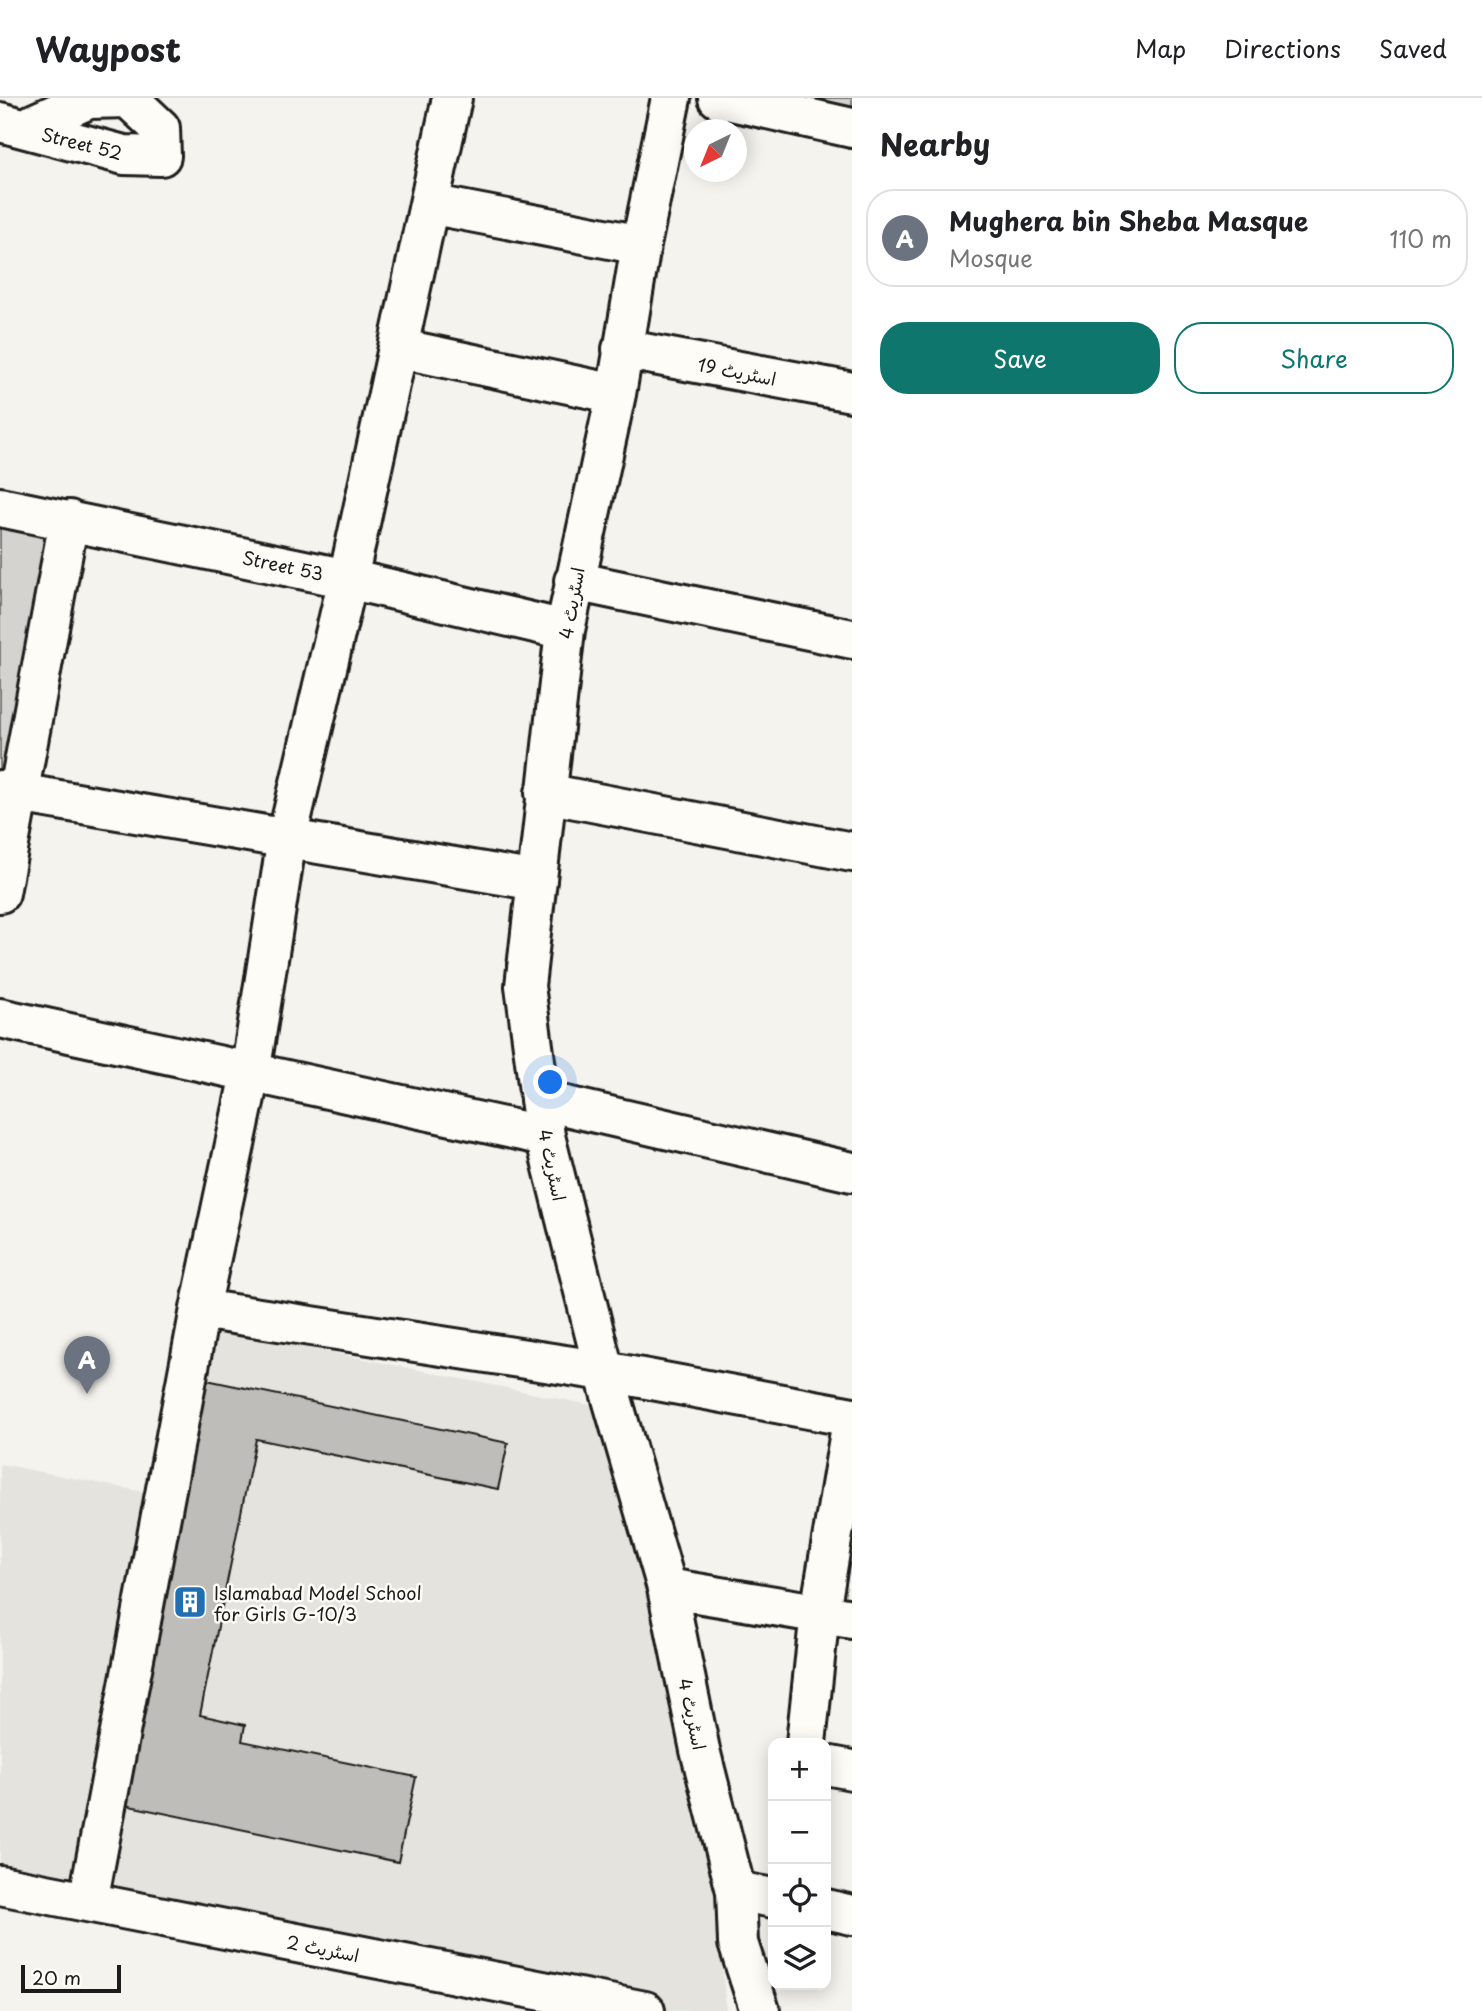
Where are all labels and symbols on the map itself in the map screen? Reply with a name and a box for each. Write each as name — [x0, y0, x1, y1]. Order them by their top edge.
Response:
north arrow — [684, 119, 747, 182]
street label: Street 52 — [39, 120, 125, 166]
street label: اسٹریٹ 19 — [695, 350, 779, 392]
street label: Street 53 — [240, 543, 326, 587]
street label: اسٹریٹ 4 — [551, 565, 591, 641]
your location — [533, 1065, 567, 1099]
street label: اسٹریٹ 4 — [532, 1127, 574, 1203]
pin: A — [64, 1336, 110, 1394]
place label: Islamabad Model School for Girls G-10/3 — [214, 1579, 422, 1627]
building icon: Islamabad Model School for Girls G-10/3 — [171, 1583, 209, 1621]
street label: اسٹریٹ 4 — [672, 1676, 714, 1752]
street label: اسٹریٹ 2 — [284, 1928, 362, 1968]
scale bar — [21, 1962, 121, 1994]

